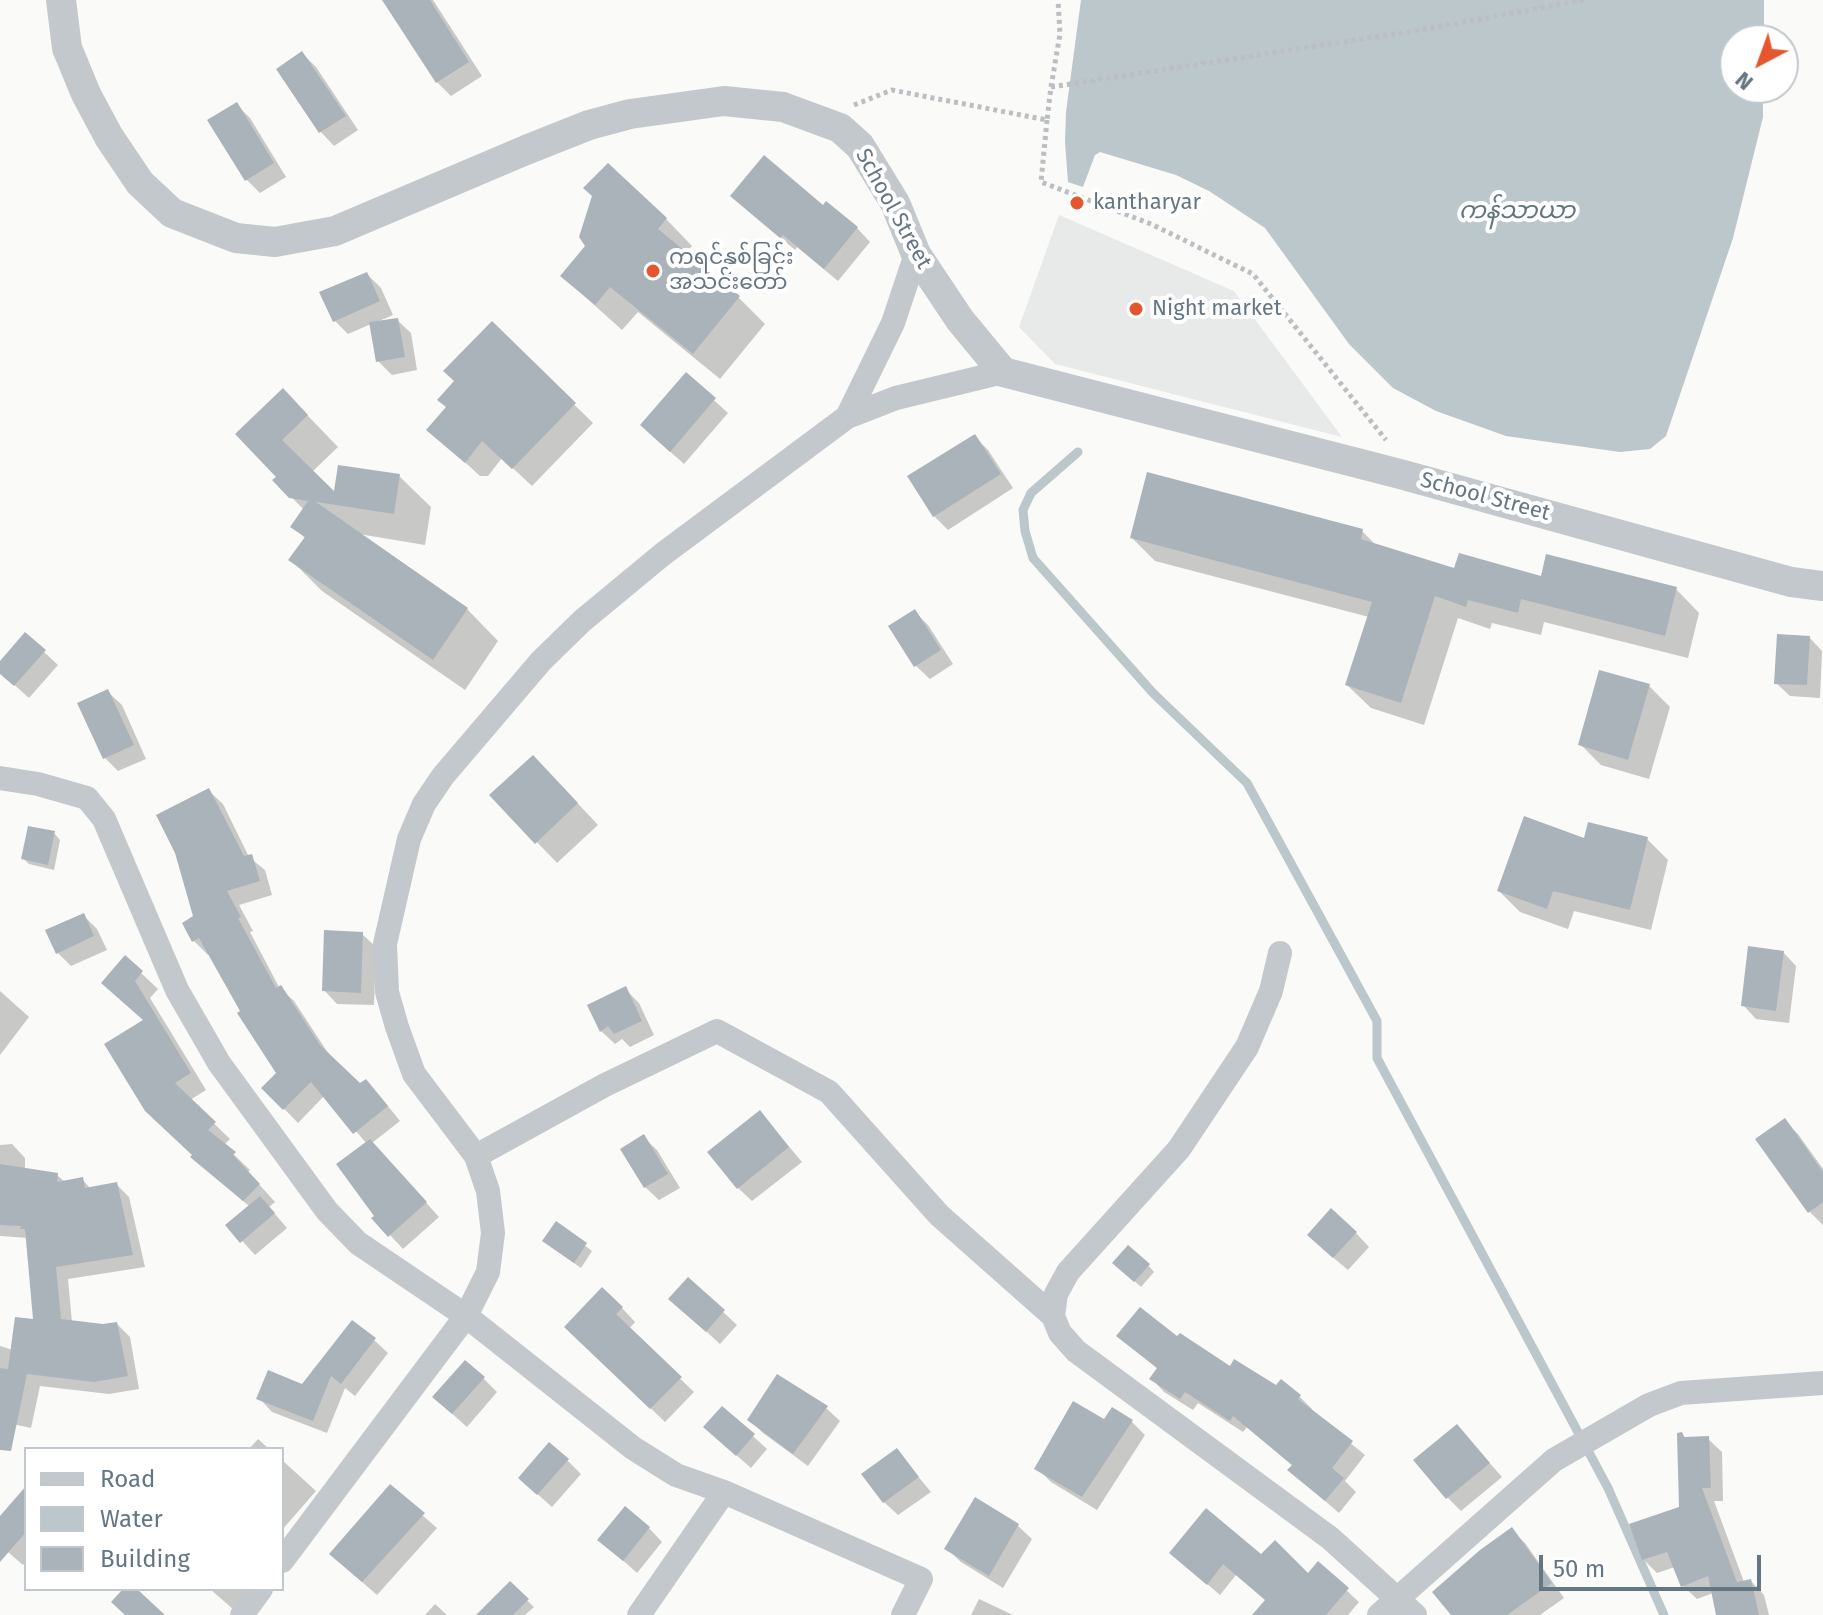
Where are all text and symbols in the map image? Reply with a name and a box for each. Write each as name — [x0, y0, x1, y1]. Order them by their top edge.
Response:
north arrow — [1719, 24, 1799, 104]
text: N — [1730, 66, 1759, 96]
street label: School Street — [849, 144, 937, 274]
place label: kantharyar — [1093, 190, 1201, 216]
marker: kantharyar — [1068, 194, 1086, 212]
water label: ကန်သာယာ — [1459, 197, 1575, 225]
place label: ကရင်နှစ်ခြင်း အသင်းတော် — [669, 245, 794, 296]
marker: ကရင်နှစ်ခြင်း အသင်းတော် — [644, 262, 662, 280]
place label: Night market — [1152, 296, 1282, 322]
marker: Night market — [1127, 300, 1145, 318]
street label: School Street — [1417, 467, 1553, 527]
legend — [24, 1447, 284, 1591]
text: Road — [100, 1465, 155, 1493]
text: Water — [100, 1505, 163, 1533]
scale bar — [1543, 1539, 1765, 1589]
text: Building — [100, 1545, 190, 1573]
text: 50 m — [1553, 1555, 1605, 1583]

